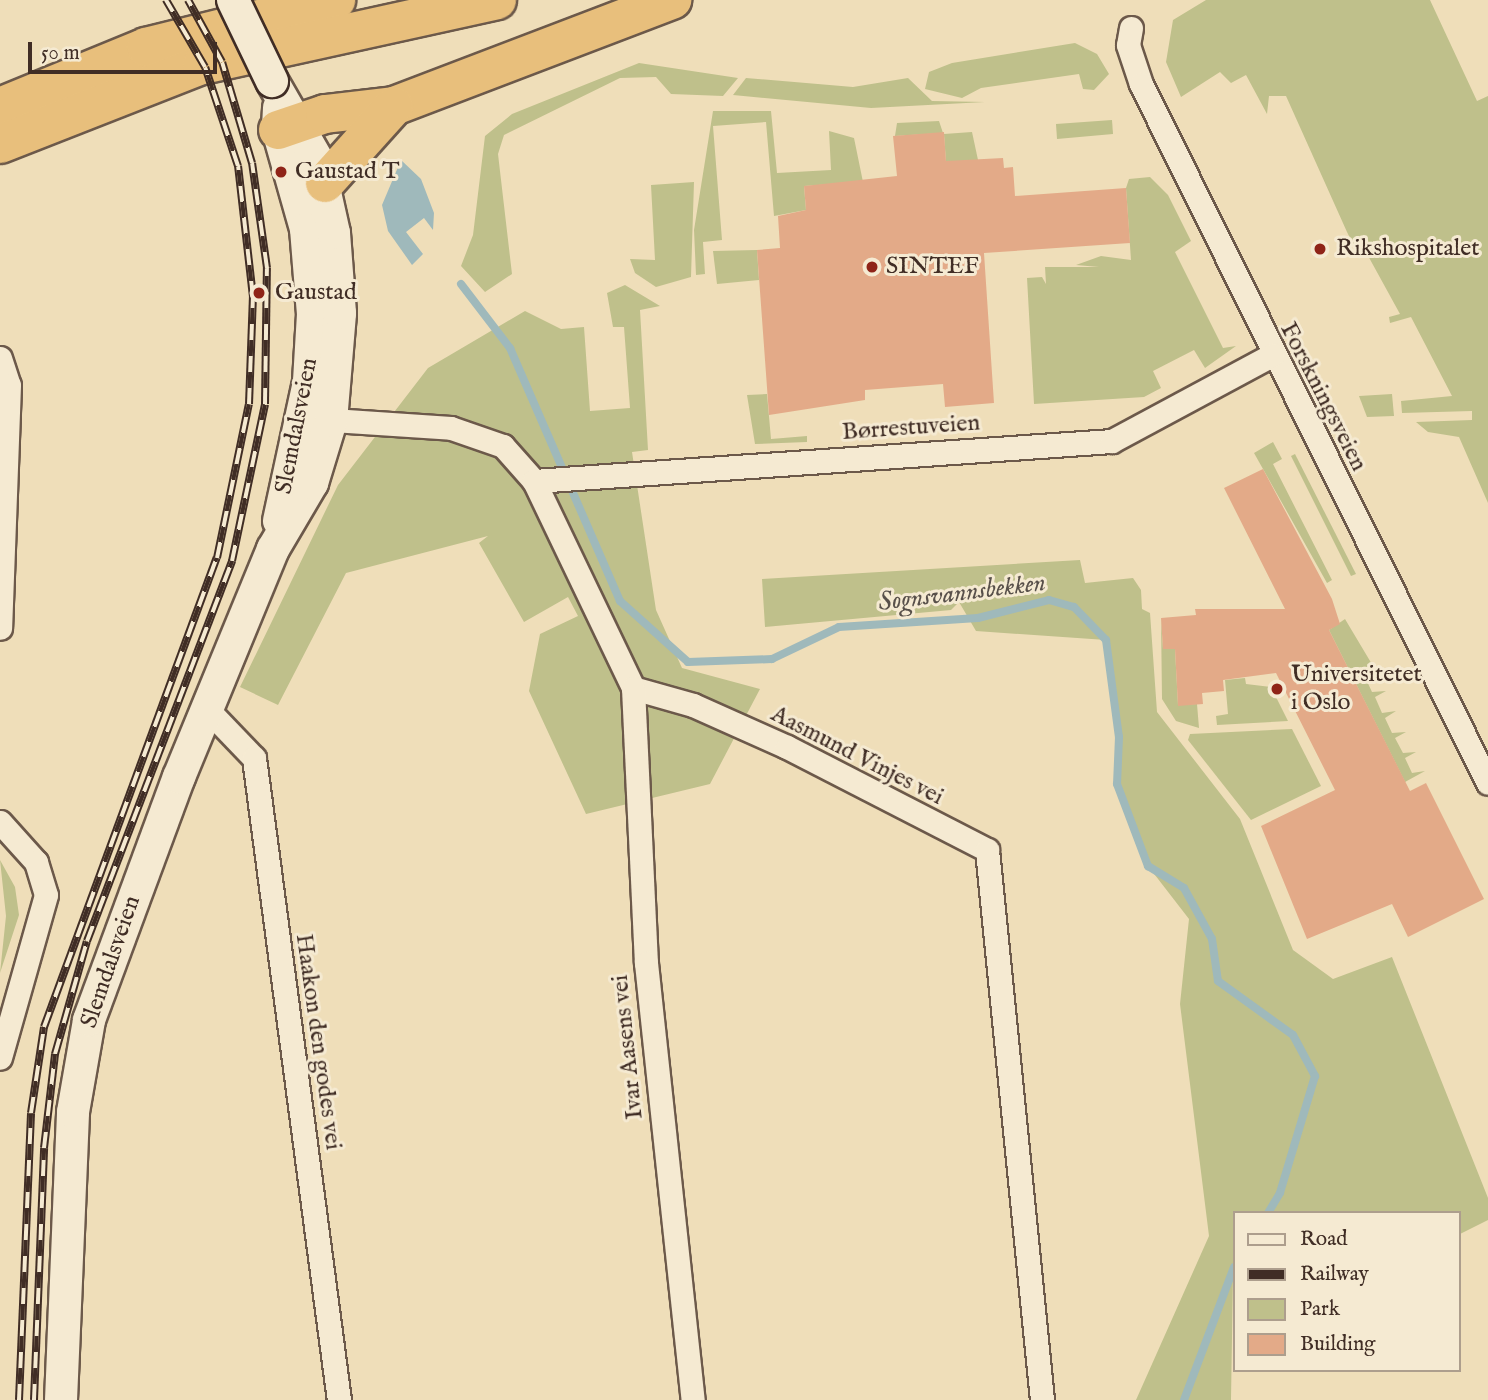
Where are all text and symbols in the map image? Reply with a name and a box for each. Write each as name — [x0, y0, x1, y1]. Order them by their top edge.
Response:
scale bar — [32, 28, 220, 72]
text: 50 m — [41, 40, 80, 67]
place label: Gaustad T — [295, 158, 399, 186]
marker: Gaustad T — [273, 164, 289, 180]
place label: Rikshospitalet — [1336, 235, 1479, 263]
marker: Rikshospitalet — [1310, 239, 1330, 259]
place label: SINTEF — [886, 253, 979, 281]
marker: SINTEF — [864, 259, 880, 275]
place label: Gaustad — [275, 279, 357, 307]
marker: Gaustad — [249, 283, 269, 303]
street label: Forskningsveien — [1273, 318, 1373, 476]
street label: Slemdalsveien — [270, 355, 324, 497]
street label: Børrestuveien — [841, 409, 981, 447]
water label: Sognsvannsbekken — [876, 567, 1048, 619]
place label: Universitetet i Oslo — [1291, 661, 1422, 717]
marker: Universitetet i Oslo — [1269, 681, 1285, 697]
street label: Aasmund Vinjes vei — [766, 700, 948, 812]
street label: Slemdalsveien — [75, 892, 147, 1032]
street label: Haakon den godes vei — [289, 932, 347, 1152]
street label: Ivar Aasens vei — [606, 973, 650, 1121]
legend — [1232, 1211, 1460, 1372]
text: Road — [1300, 1226, 1347, 1253]
text: Railway — [1300, 1261, 1369, 1288]
text: Park — [1300, 1296, 1340, 1323]
text: Building — [1300, 1331, 1375, 1358]

